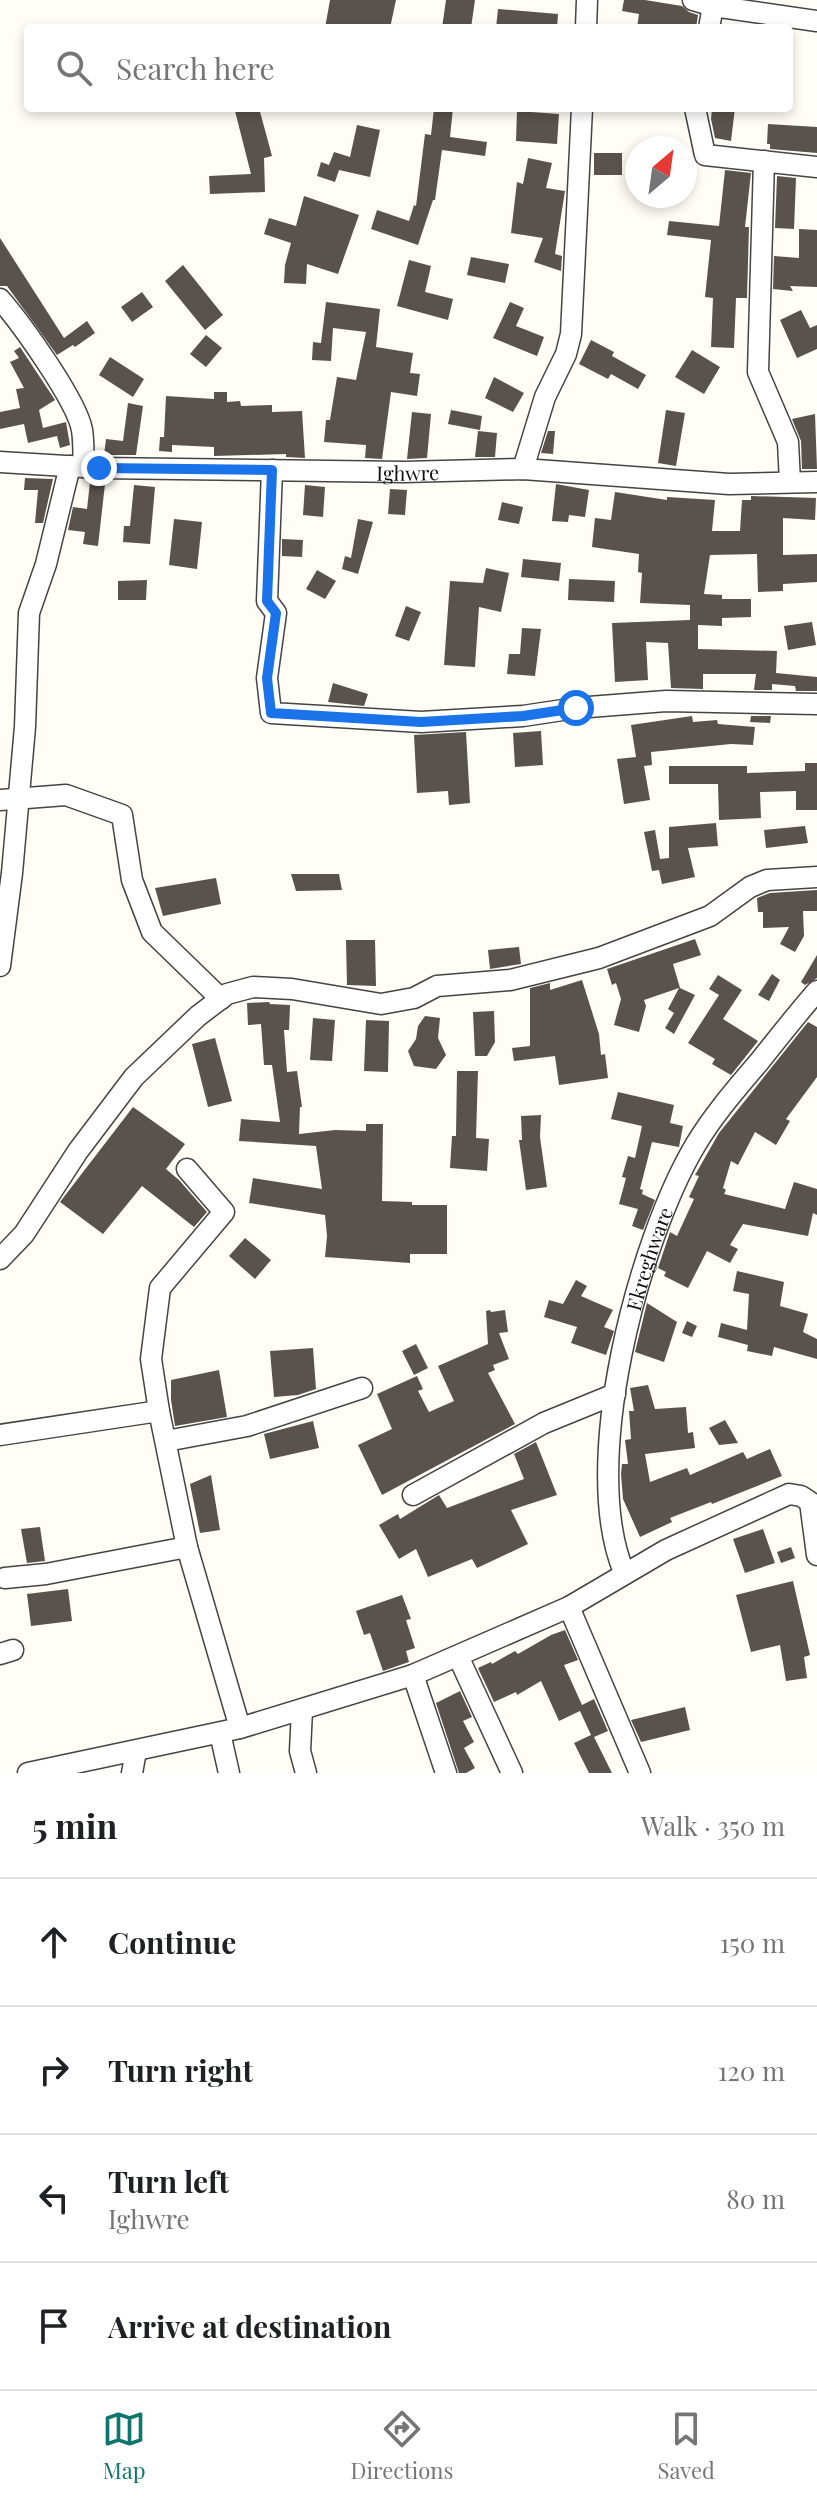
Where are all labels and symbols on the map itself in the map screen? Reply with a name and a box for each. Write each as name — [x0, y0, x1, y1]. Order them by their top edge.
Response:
north arrow — [625, 136, 697, 208]
route end — [81, 450, 117, 486]
street label: Ighwre — [376, 458, 440, 486]
route start — [558, 690, 594, 726]
street label: Ekreghware — [619, 1202, 678, 1313]

